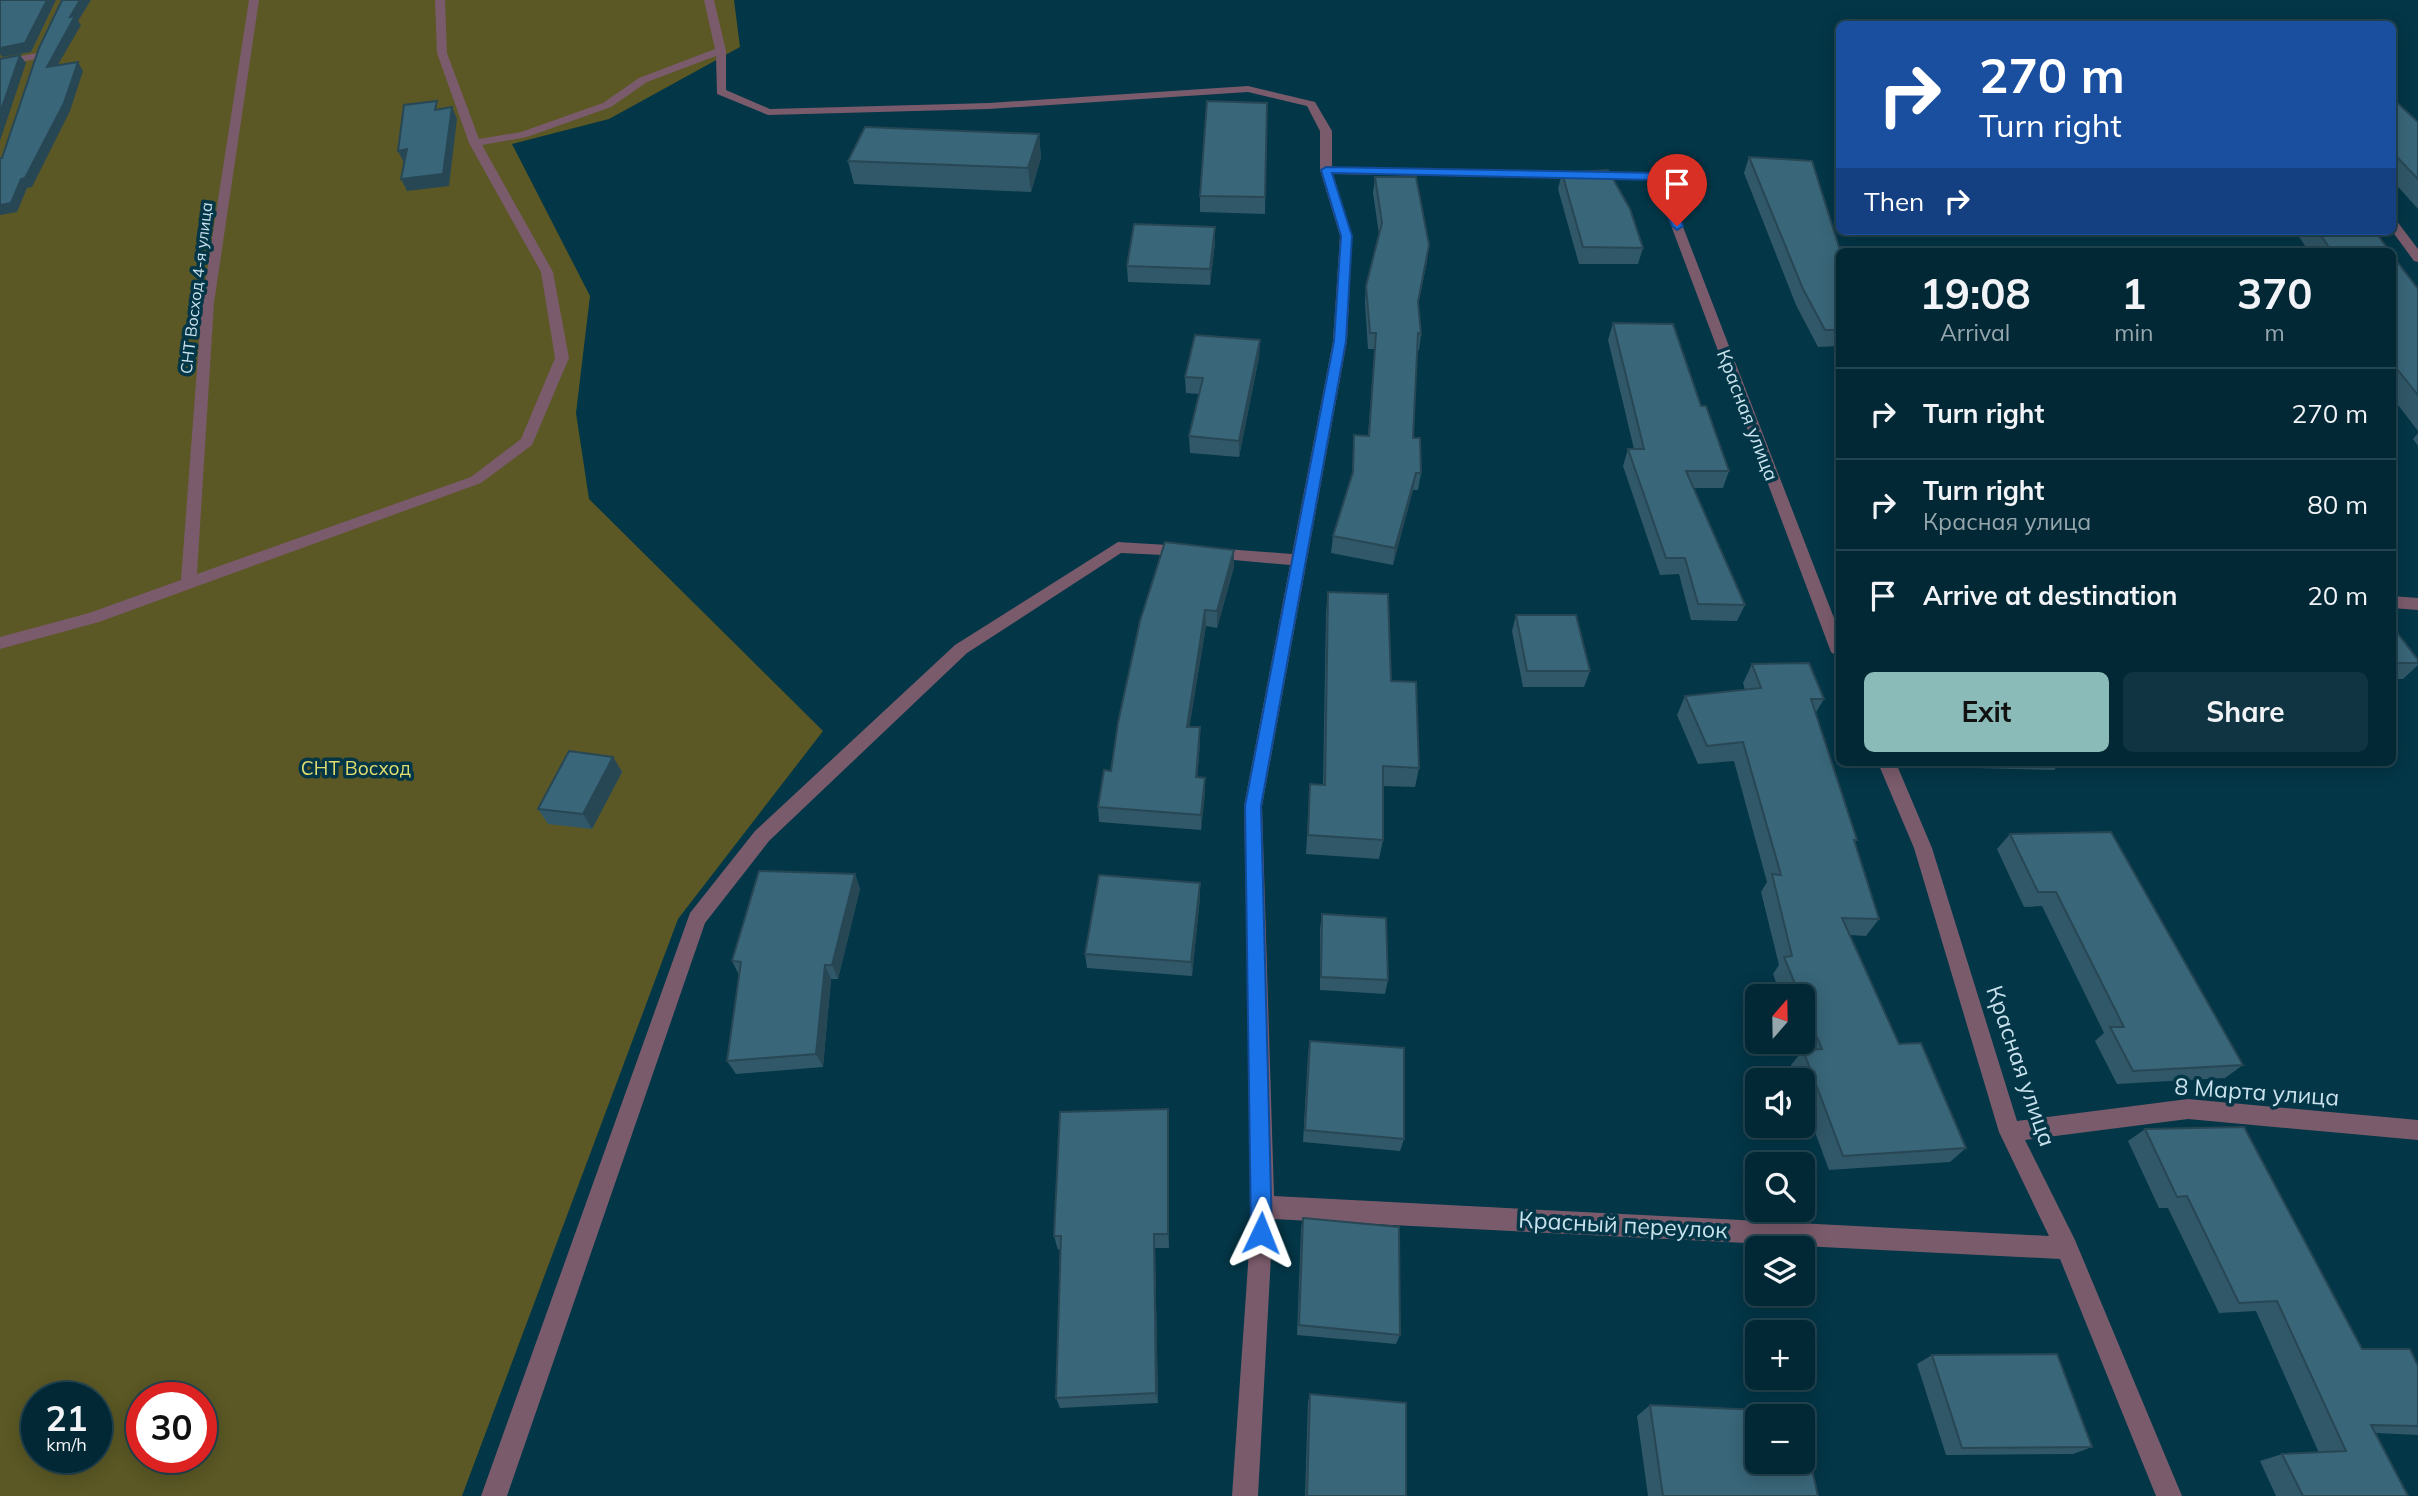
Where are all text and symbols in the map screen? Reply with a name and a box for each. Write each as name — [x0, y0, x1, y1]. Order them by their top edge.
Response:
text: 270 m — [1979, 44, 2125, 105]
icon: right — [1864, 49, 1955, 140]
text: Turn right — [1979, 105, 2122, 145]
pin — [1647, 154, 1707, 226]
icon: arrive — [1658, 165, 1696, 203]
icon: right — [1938, 182, 1976, 220]
text: Then — [1864, 185, 1924, 218]
street label: СНТ Восход 4-я улица — [176, 201, 216, 375]
text: 19:08 — [1920, 267, 2031, 320]
text: 1 — [2121, 267, 2146, 320]
text: 370 — [2237, 267, 2312, 320]
text: Arrival — [1940, 318, 2010, 347]
text: min — [2114, 318, 2153, 347]
text: m — [2265, 318, 2285, 347]
street label: Красная улица — [1712, 346, 1784, 484]
icon: right — [1864, 395, 1902, 433]
text: Turn right — [1923, 397, 2044, 430]
text: 270 m — [2292, 397, 2368, 430]
text: Turn right — [1923, 474, 2044, 507]
icon: right — [1864, 486, 1902, 524]
text: 80 m — [2307, 488, 2368, 521]
text: Красная улица — [1923, 507, 2091, 536]
icon: arrive — [1864, 577, 1902, 615]
text: Arrive at destination — [1923, 579, 2178, 612]
text: 20 m — [2307, 579, 2368, 612]
button: Exit — [1864, 672, 2109, 752]
button: Share — [2123, 672, 2368, 752]
park label: СНТ Восход — [301, 756, 412, 780]
street label: Красная улица — [1980, 982, 2063, 1150]
north arrow — [1745, 984, 1815, 1054]
map controls — [1745, 984, 1815, 1474]
button: sound — [1745, 1068, 1815, 1138]
street label: 8 Марта улица — [2174, 1071, 2340, 1112]
button: search — [1745, 1152, 1815, 1222]
position arrow — [1224, 1196, 1298, 1270]
street label: Красный переулок — [1518, 1205, 1729, 1244]
button: layers — [1745, 1236, 1815, 1306]
button: + — [1745, 1320, 1815, 1390]
speed limit sign: 30 — [126, 1382, 217, 1473]
text: 21 — [45, 1396, 88, 1440]
button: − — [1745, 1404, 1815, 1474]
text: km/h — [46, 1433, 87, 1456]

